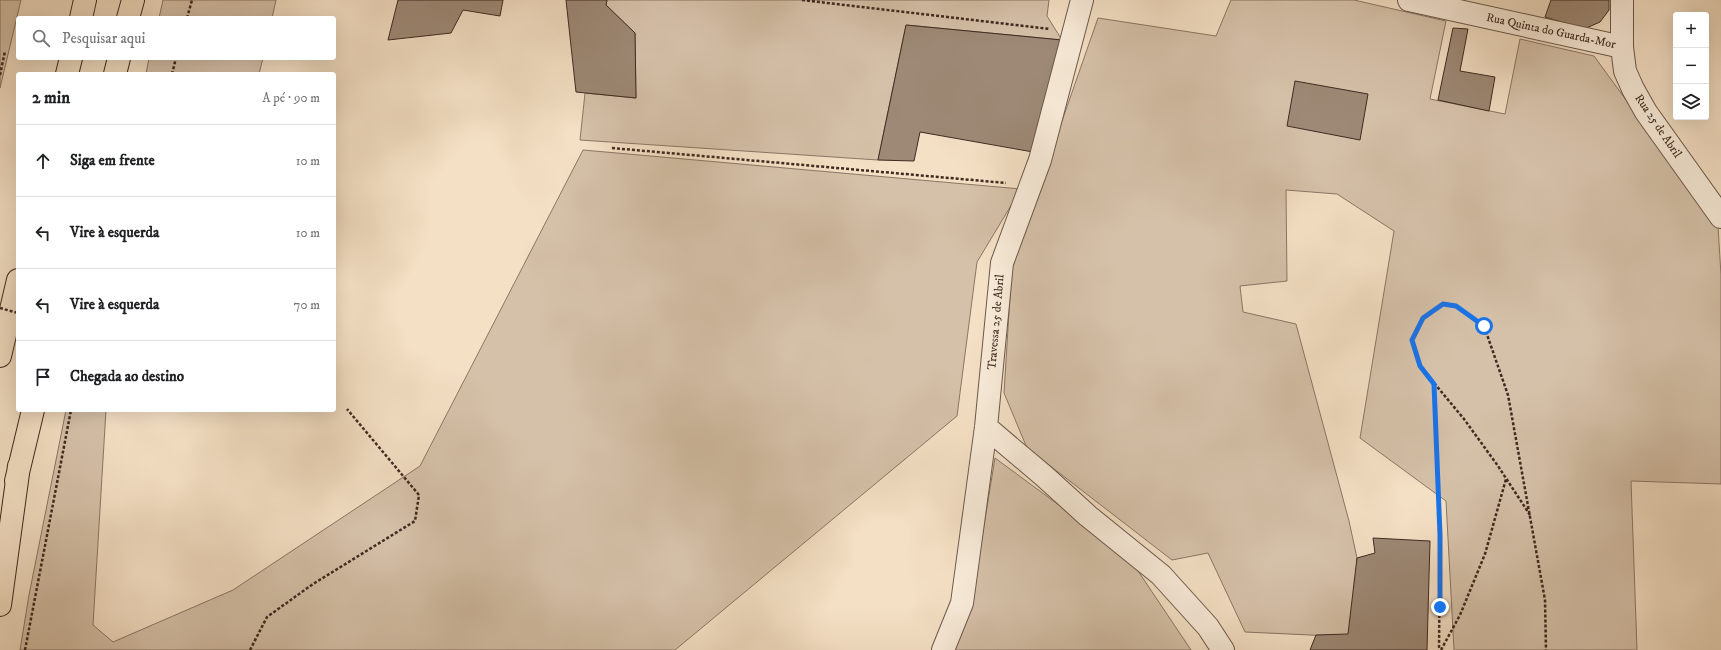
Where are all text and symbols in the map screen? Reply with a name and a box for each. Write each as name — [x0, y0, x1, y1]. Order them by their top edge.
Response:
street label: Rua Quinta do Guarda-Mor — [1485, 10, 1618, 52]
map controls — [1673, 12, 1709, 120]
button: + — [1673, 12, 1709, 48]
search box — [16, 16, 336, 60]
icon: search — [30, 27, 52, 49]
text: Pesquisar aqui — [62, 29, 145, 48]
button: − — [1673, 48, 1709, 84]
button: layers — [1673, 84, 1709, 120]
text: 2 min — [32, 87, 70, 109]
text: A pé · 90 m — [262, 90, 320, 106]
street label: Rua 25 de Abril — [1631, 91, 1685, 161]
icon: ahead — [32, 150, 54, 172]
text: Siga em frente — [70, 151, 155, 170]
text: 10 m — [296, 153, 320, 169]
icon: left — [32, 222, 54, 244]
text: Vire à esquerda — [70, 223, 159, 242]
text: 10 m — [296, 225, 320, 241]
street label: Travessa 25 de Abril — [984, 273, 1008, 370]
icon: left — [32, 294, 54, 316]
text: Vire à esquerda — [70, 295, 159, 314]
text: 70 m — [294, 297, 320, 313]
route start — [1475, 317, 1493, 335]
icon: arrive — [32, 366, 54, 388]
text: Chegada ao destino — [70, 367, 184, 386]
route end — [1431, 598, 1449, 616]

